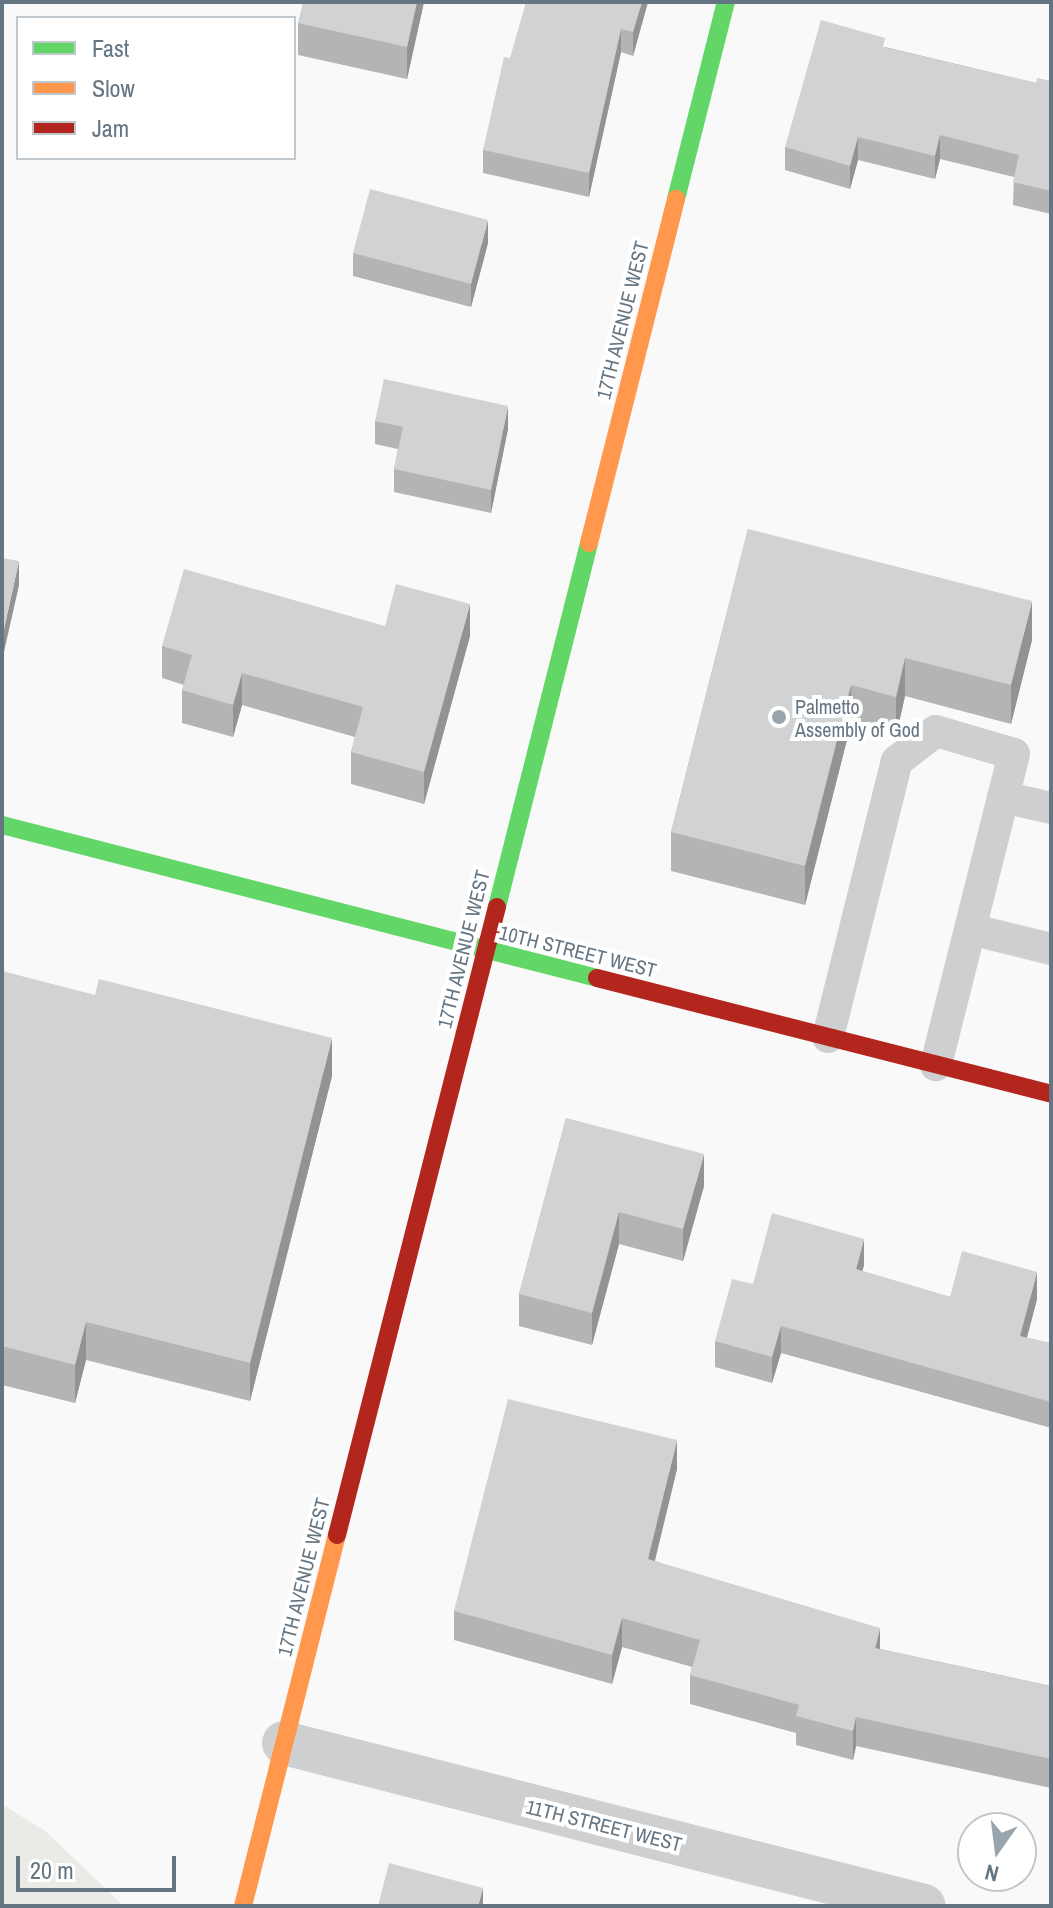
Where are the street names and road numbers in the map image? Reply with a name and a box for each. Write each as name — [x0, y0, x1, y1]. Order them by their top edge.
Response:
street label: 17TH AVENUE WEST — [591, 238, 653, 402]
street label: 17TH AVENUE WEST — [432, 867, 494, 1031]
street label: 10TH STREET WEST — [497, 920, 659, 982]
street label: 17TH AVENUE WEST — [272, 1495, 334, 1659]
street label: 11TH STREET WEST — [523, 1794, 685, 1856]

